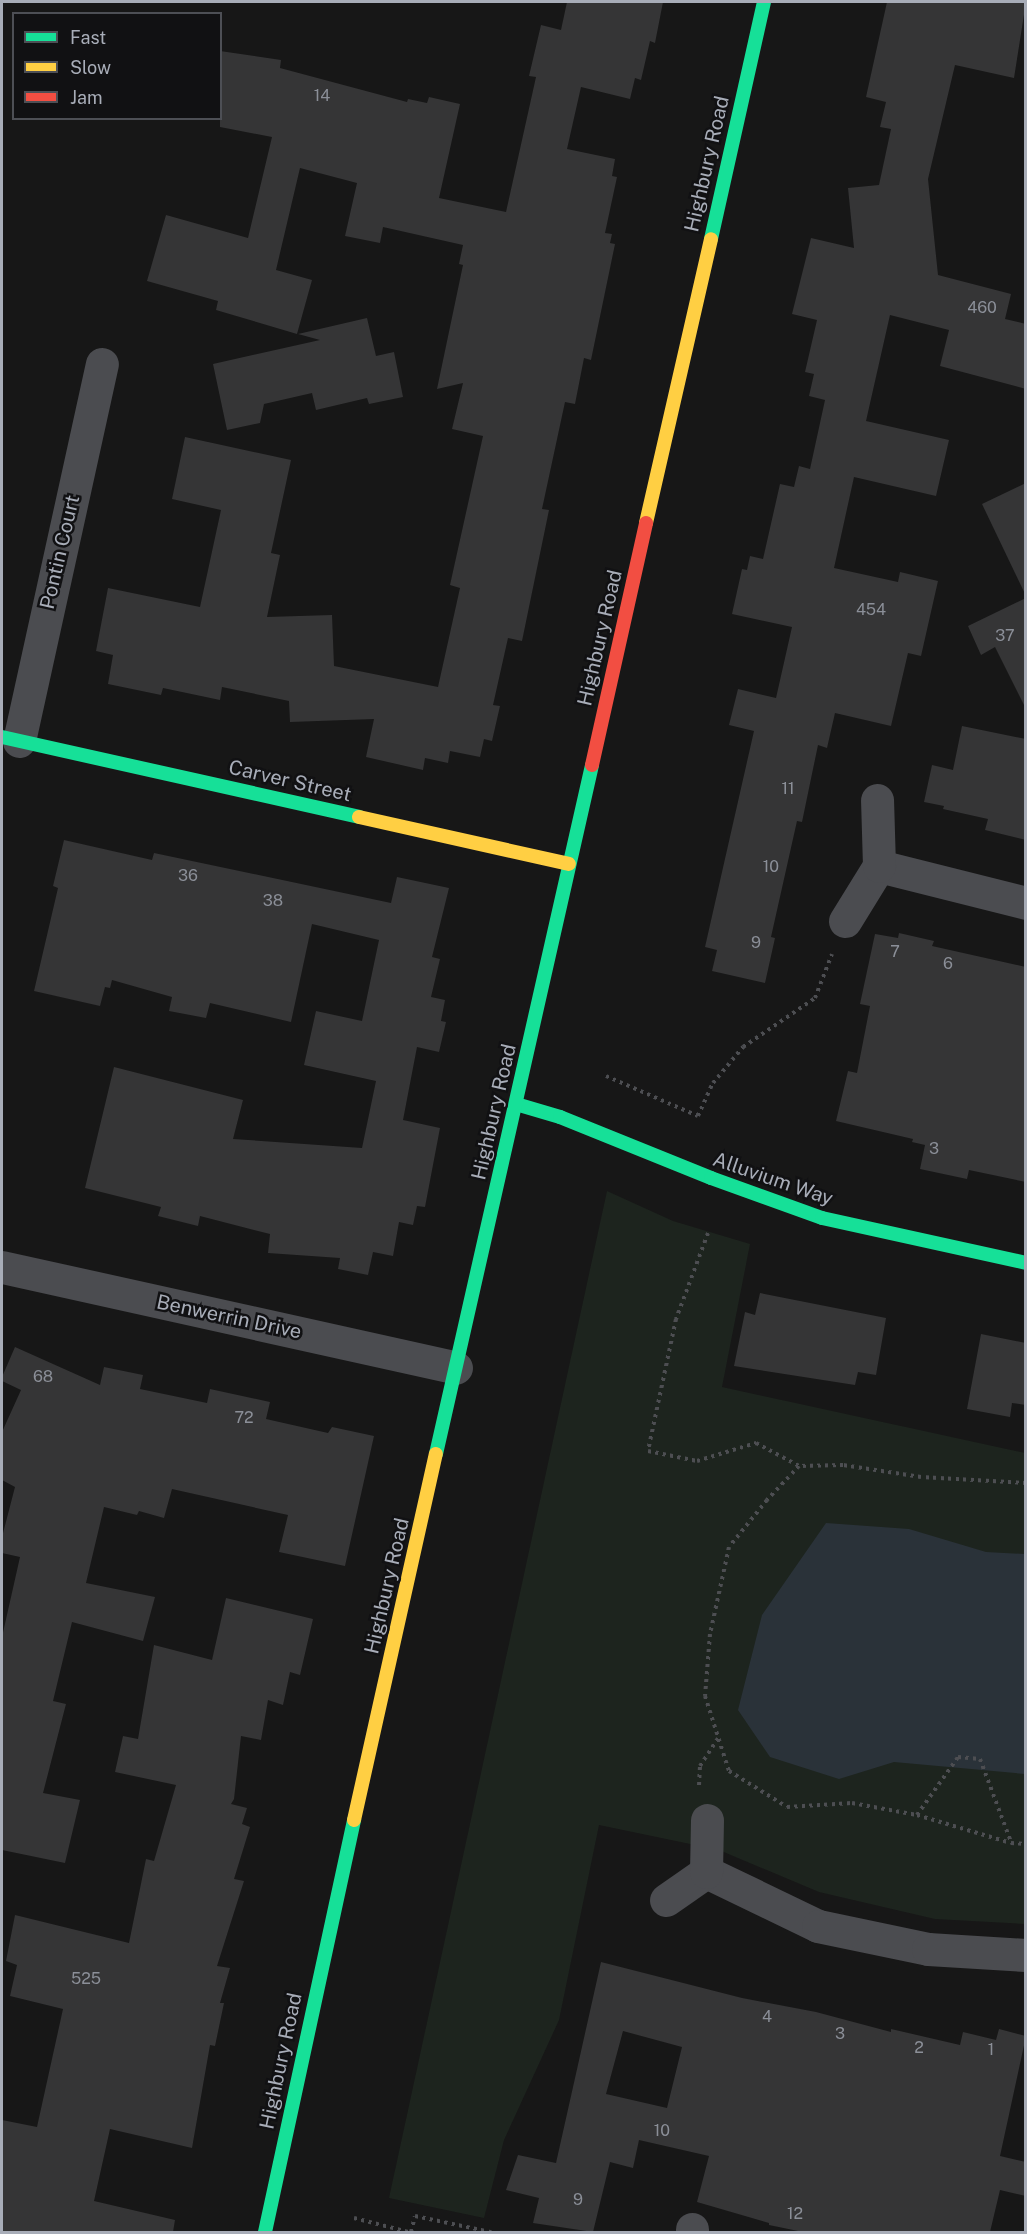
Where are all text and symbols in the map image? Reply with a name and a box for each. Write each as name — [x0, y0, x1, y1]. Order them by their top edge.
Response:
legend — [12, 12, 222, 120]
text: Fast — [70, 27, 106, 48]
text: Slow — [70, 57, 111, 78]
house number: 14 — [314, 86, 330, 106]
text: Jam — [70, 87, 103, 108]
street label: Highbury Road — [680, 94, 734, 234]
house number: 460 — [967, 298, 997, 318]
street label: Pontin Court — [35, 493, 85, 611]
street label: Highbury Road — [573, 568, 627, 708]
house number: 454 — [856, 600, 886, 620]
house number: 37 — [995, 626, 1015, 646]
street label: Carver Street — [226, 755, 354, 807]
house number: 11 — [781, 779, 795, 799]
house number: 10 — [763, 857, 779, 877]
house number: 36 — [178, 866, 198, 886]
house number: 38 — [263, 891, 283, 911]
house number: 9 — [751, 933, 761, 953]
house number: 7 — [890, 942, 900, 962]
house number: 6 — [943, 954, 953, 974]
street label: Highbury Road — [467, 1042, 521, 1182]
house number: 3 — [929, 1139, 939, 1159]
street label: Alluvium Way — [710, 1147, 836, 1211]
street label: Benwerrin Drive — [154, 1290, 304, 1344]
house number: 68 — [33, 1367, 53, 1387]
house number: 72 — [234, 1408, 254, 1428]
street label: Highbury Road — [360, 1516, 414, 1656]
house number: 525 — [71, 1969, 101, 1989]
street label: Highbury Road — [255, 1991, 307, 2131]
house number: 4 — [762, 2007, 772, 2027]
house number: 3 — [835, 2024, 845, 2044]
house number: 2 — [914, 2038, 924, 2058]
house number: 1 — [988, 2040, 994, 2060]
house number: 10 — [654, 2121, 670, 2141]
house number: 9 — [573, 2190, 583, 2210]
house number: 12 — [787, 2204, 803, 2224]

